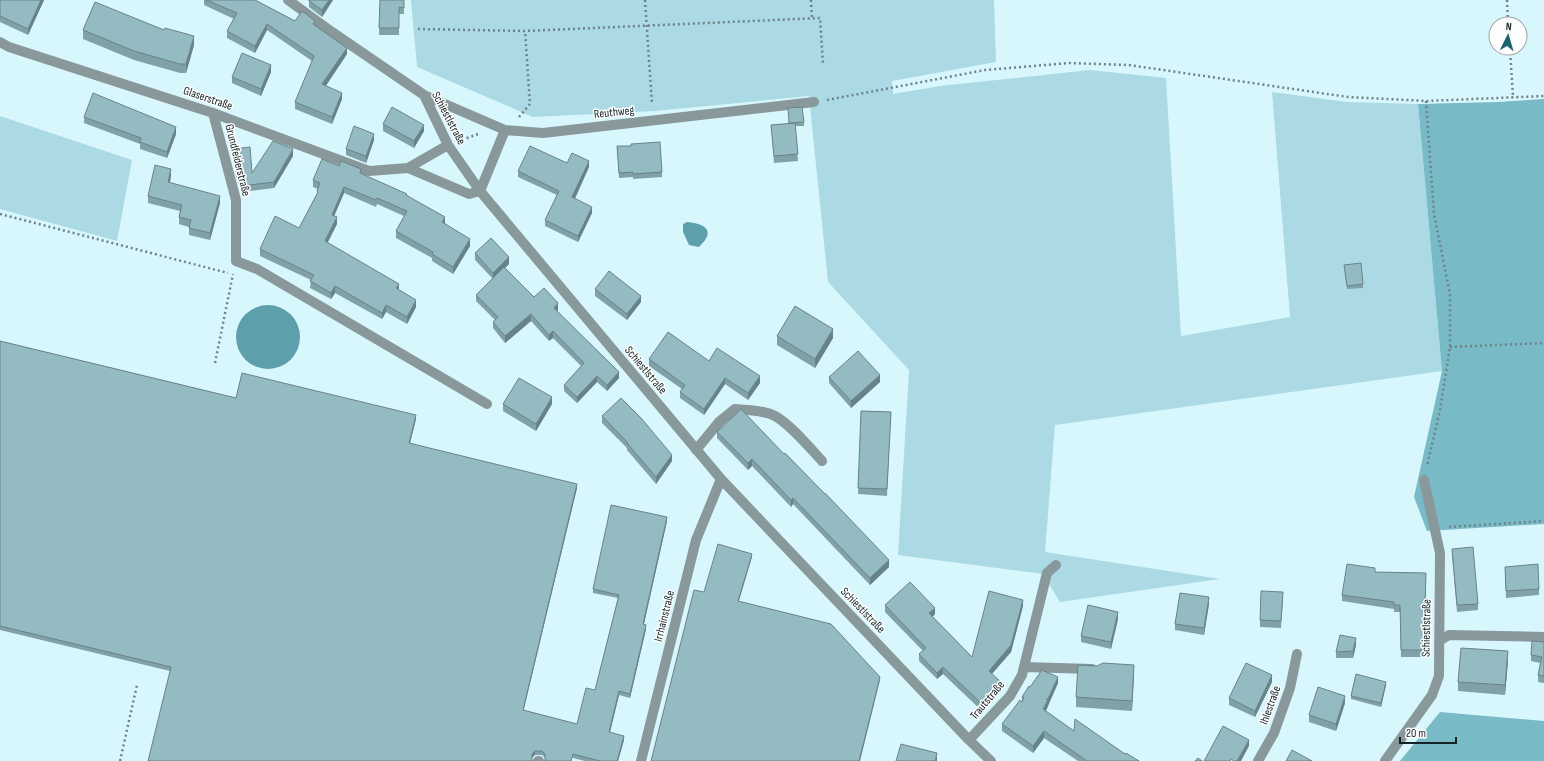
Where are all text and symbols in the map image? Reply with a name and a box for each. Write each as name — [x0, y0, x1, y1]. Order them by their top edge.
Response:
north arrow — [1488, 16, 1528, 56]
text: N — [1505, 20, 1512, 33]
street label: Glaserstraße — [181, 83, 235, 114]
street label: Schiestlstraße — [428, 89, 469, 148]
street label: Reuthweg — [593, 103, 635, 122]
street label: Grundfelderstraße — [221, 123, 254, 198]
street label: Schiestlstraße — [621, 343, 670, 397]
street label: Schiestlstraße — [837, 584, 888, 637]
street label: Irrhainstraße — [651, 589, 678, 643]
street label: Schiestlstraße — [1418, 599, 1435, 657]
street label: Trautstraße — [967, 678, 1008, 723]
street label: Ihlestraße — [1257, 683, 1284, 727]
scale bar — [1400, 719, 1456, 745]
text: 20 m — [1406, 726, 1426, 741]

